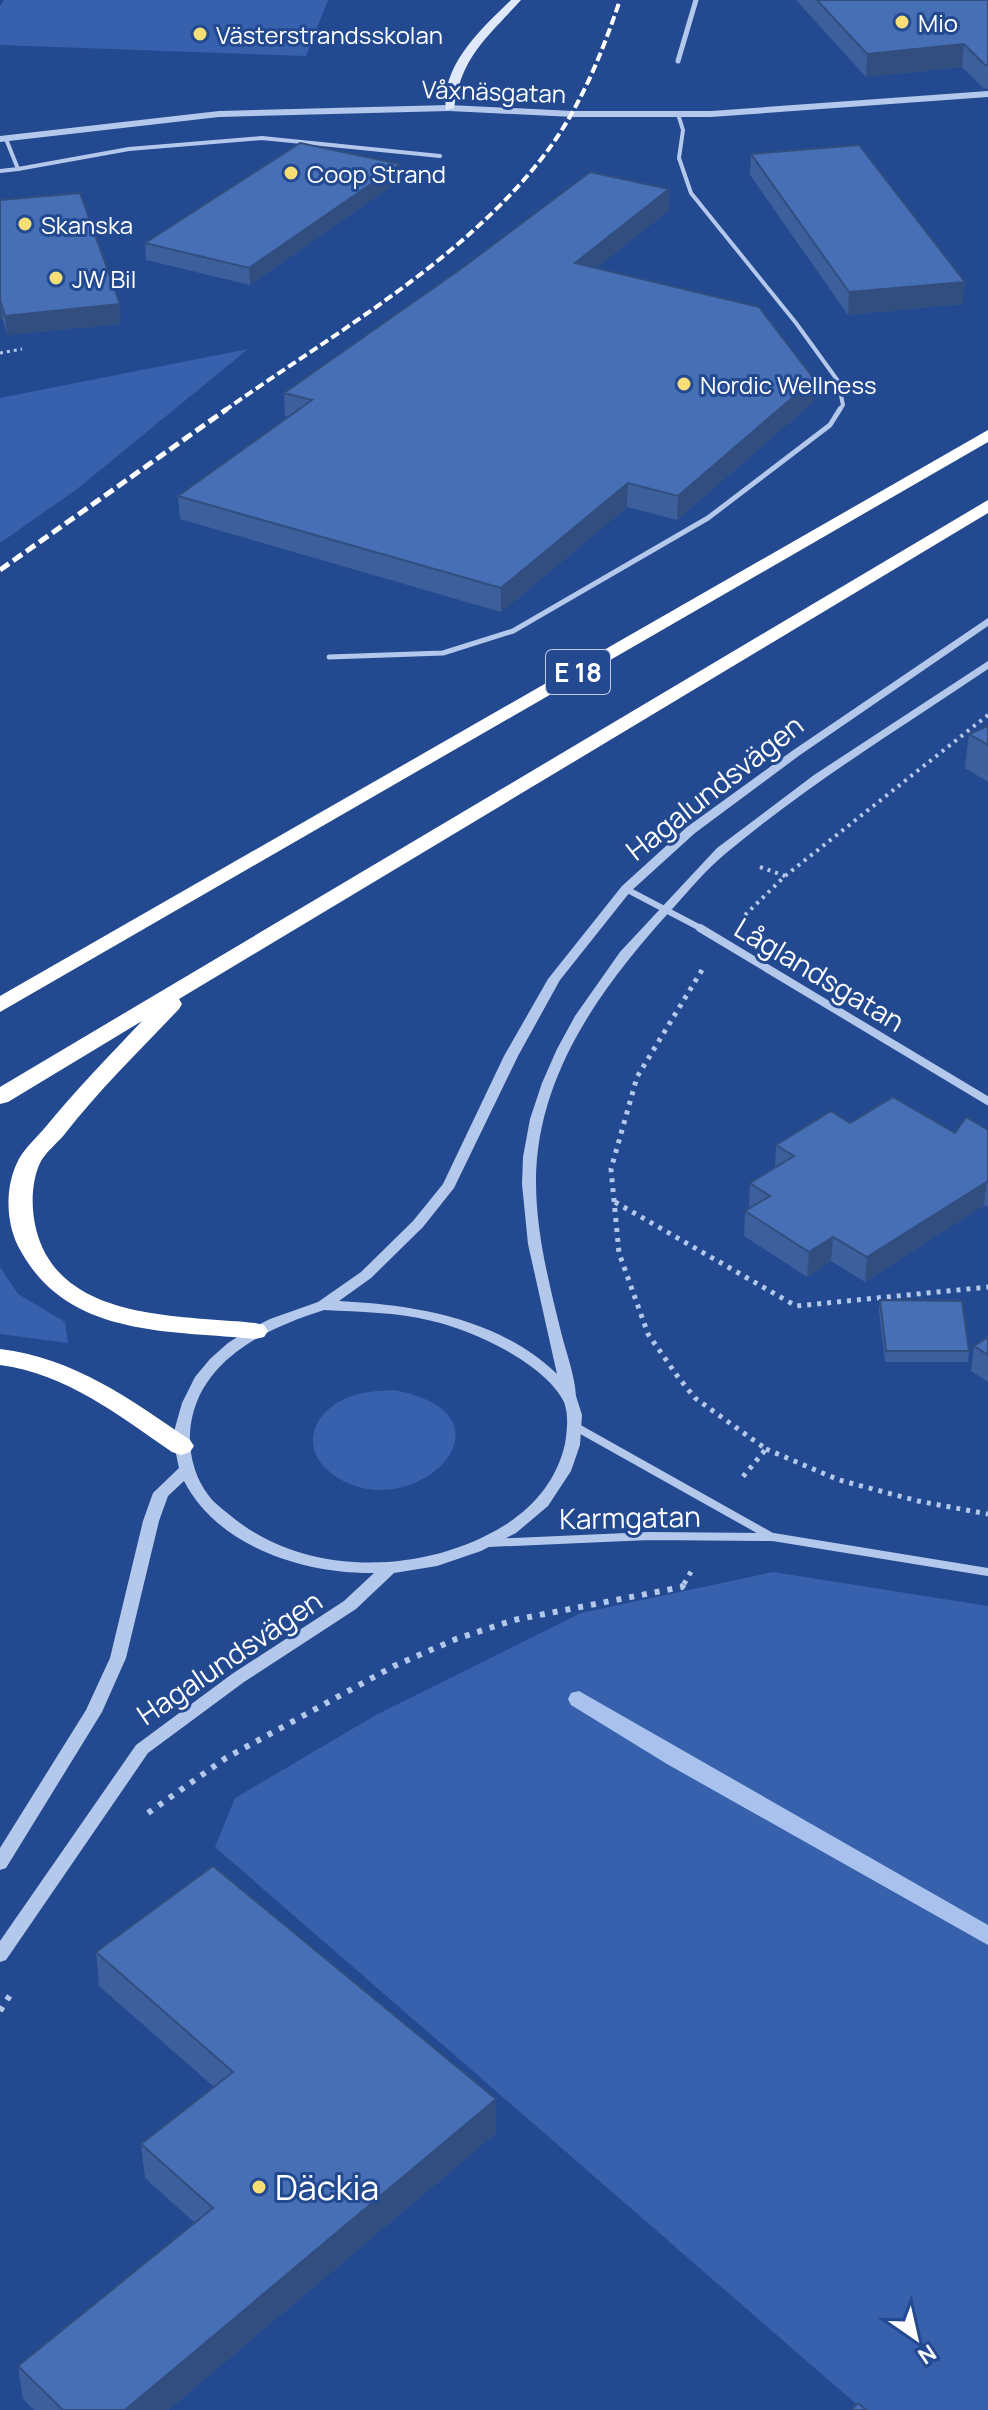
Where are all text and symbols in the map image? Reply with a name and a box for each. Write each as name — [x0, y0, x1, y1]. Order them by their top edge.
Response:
place label: Mio — [918, 6, 958, 39]
marker: Mio — [893, 13, 911, 31]
place label: Västerstrandsskolan — [216, 18, 443, 51]
marker: Västerstrandsskolan — [191, 25, 209, 43]
street label: Våxnäsgatan — [421, 72, 567, 110]
place label: Coop Strand — [307, 157, 446, 190]
marker: Coop Strand — [282, 164, 300, 182]
place label: Skanska — [41, 208, 133, 241]
marker: Skanska — [16, 215, 34, 233]
place label: JW Bil — [72, 262, 136, 295]
marker: JW Bil — [47, 269, 65, 287]
place label: Nordic Wellness — [700, 368, 877, 401]
marker: Nordic Wellness — [675, 375, 693, 393]
road number: E 18 — [546, 650, 610, 694]
street label: Hagalundsvägen — [617, 706, 811, 868]
street label: Låglandsgatan — [728, 908, 912, 1040]
street label: Karmgatan — [559, 1497, 701, 1537]
street label: Hagalundsvägen — [129, 1581, 329, 1733]
place label: Däckia — [275, 2164, 379, 2210]
marker: Däckia — [250, 2178, 268, 2196]
north arrow — [876, 2298, 956, 2378]
text: N — [912, 2338, 942, 2371]

